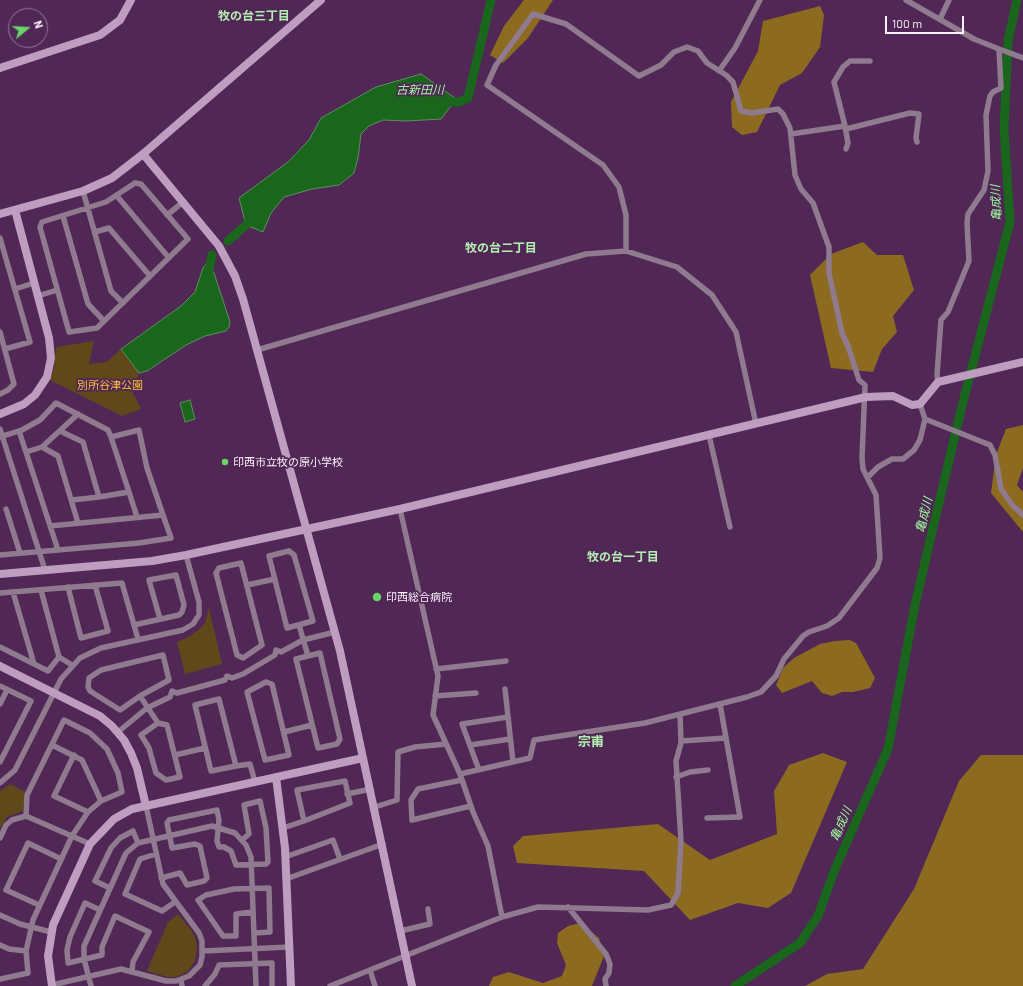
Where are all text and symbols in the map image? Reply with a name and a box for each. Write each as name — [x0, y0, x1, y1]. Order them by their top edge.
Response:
north arrow — [8, 8, 48, 48]
scale bar — [887, 8, 966, 34]
district label: 牧の台三丁目 — [218, 9, 290, 23]
text: 100 m — [892, 16, 922, 30]
text: N — [32, 19, 46, 30]
water label: 古新田川 — [396, 83, 444, 97]
water label: 亀成川 — [988, 185, 1004, 221]
district label: 牧の台二丁目 — [465, 241, 537, 255]
park label: 別所谷津公園 — [77, 378, 143, 392]
place label: 印西市立牧の原小学校 — [233, 455, 343, 469]
marker: 印西市立牧の原小学校 — [220, 457, 230, 467]
water label: 亀成川 — [913, 496, 935, 534]
district label: 牧の台一丁目 — [587, 550, 659, 564]
place label: 印西総合病院 — [386, 590, 452, 604]
marker: 印西総合病院 — [371, 591, 383, 603]
district label: 宗甫 — [578, 734, 604, 750]
water label: 亀成川 — [827, 805, 855, 843]

